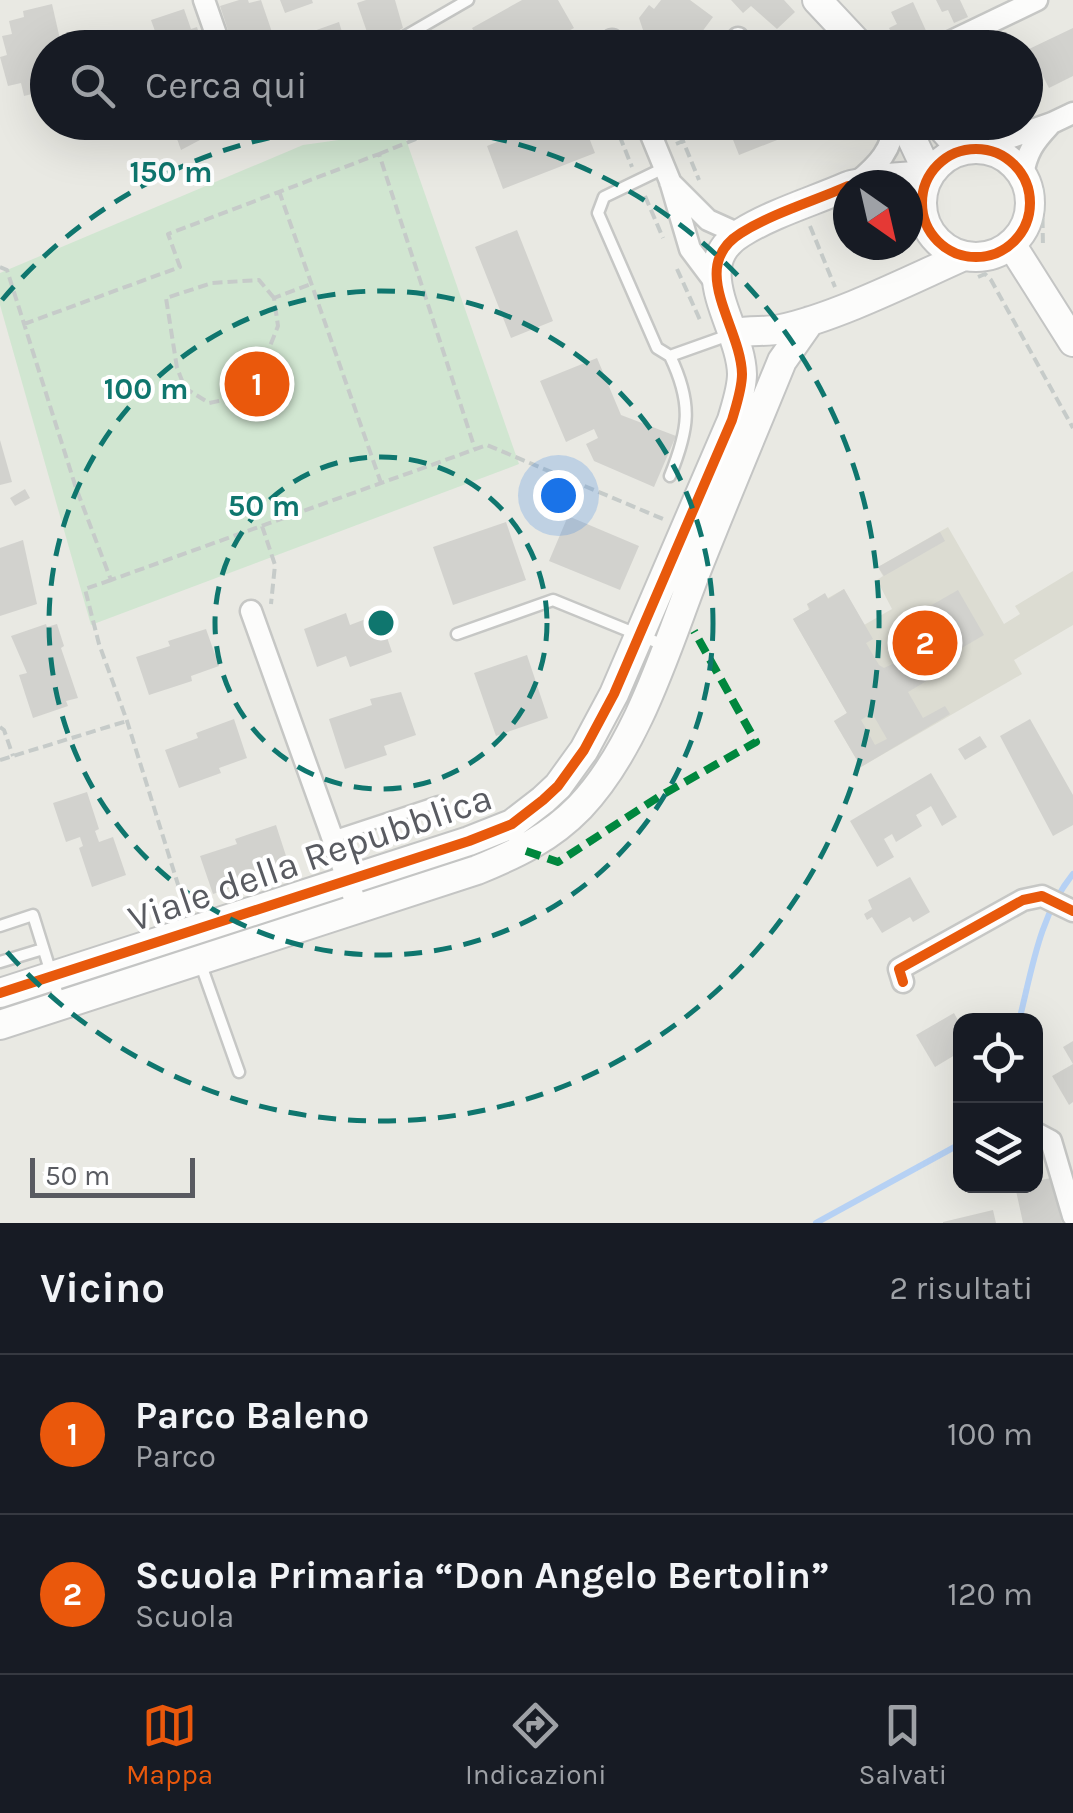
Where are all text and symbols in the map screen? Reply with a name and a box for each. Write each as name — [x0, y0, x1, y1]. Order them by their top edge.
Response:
search box — [30, 30, 1043, 140]
icon: search — [65, 58, 120, 113]
text: Cerca qui — [145, 63, 308, 108]
text: 150 m — [129, 154, 213, 190]
north arrow — [833, 170, 923, 260]
pin: 1 — [224, 346, 290, 422]
text: 100 m — [104, 371, 188, 407]
your location — [533, 470, 584, 521]
text: 50 m — [228, 488, 300, 524]
centre of rings — [363, 605, 399, 641]
pin: 2 — [892, 606, 958, 680]
street label: Viale della Repubblica — [122, 775, 498, 941]
map controls — [953, 1013, 1043, 1193]
button: locate — [953, 1013, 1043, 1103]
button: layers — [953, 1103, 1043, 1193]
scale bar — [30, 1153, 195, 1198]
text: 50 m — [45, 1159, 110, 1192]
text: Vicino — [40, 1263, 165, 1313]
text: 2 risultati — [889, 1270, 1033, 1307]
text: Parco Baleno — [135, 1393, 369, 1438]
text: 1 — [67, 1416, 78, 1453]
text: 100 m — [947, 1416, 1033, 1453]
text: Parco — [135, 1438, 216, 1475]
text: Scuola Primaria “Don Angelo Bertolin” — [135, 1553, 829, 1598]
text: 2 — [63, 1576, 82, 1613]
text: 120 m — [947, 1576, 1033, 1613]
text: Scuola — [135, 1598, 234, 1635]
tab: Mappa — [126, 1698, 213, 1791]
tab: Indicazioni — [465, 1698, 607, 1791]
tab: Salvati — [859, 1698, 947, 1791]

